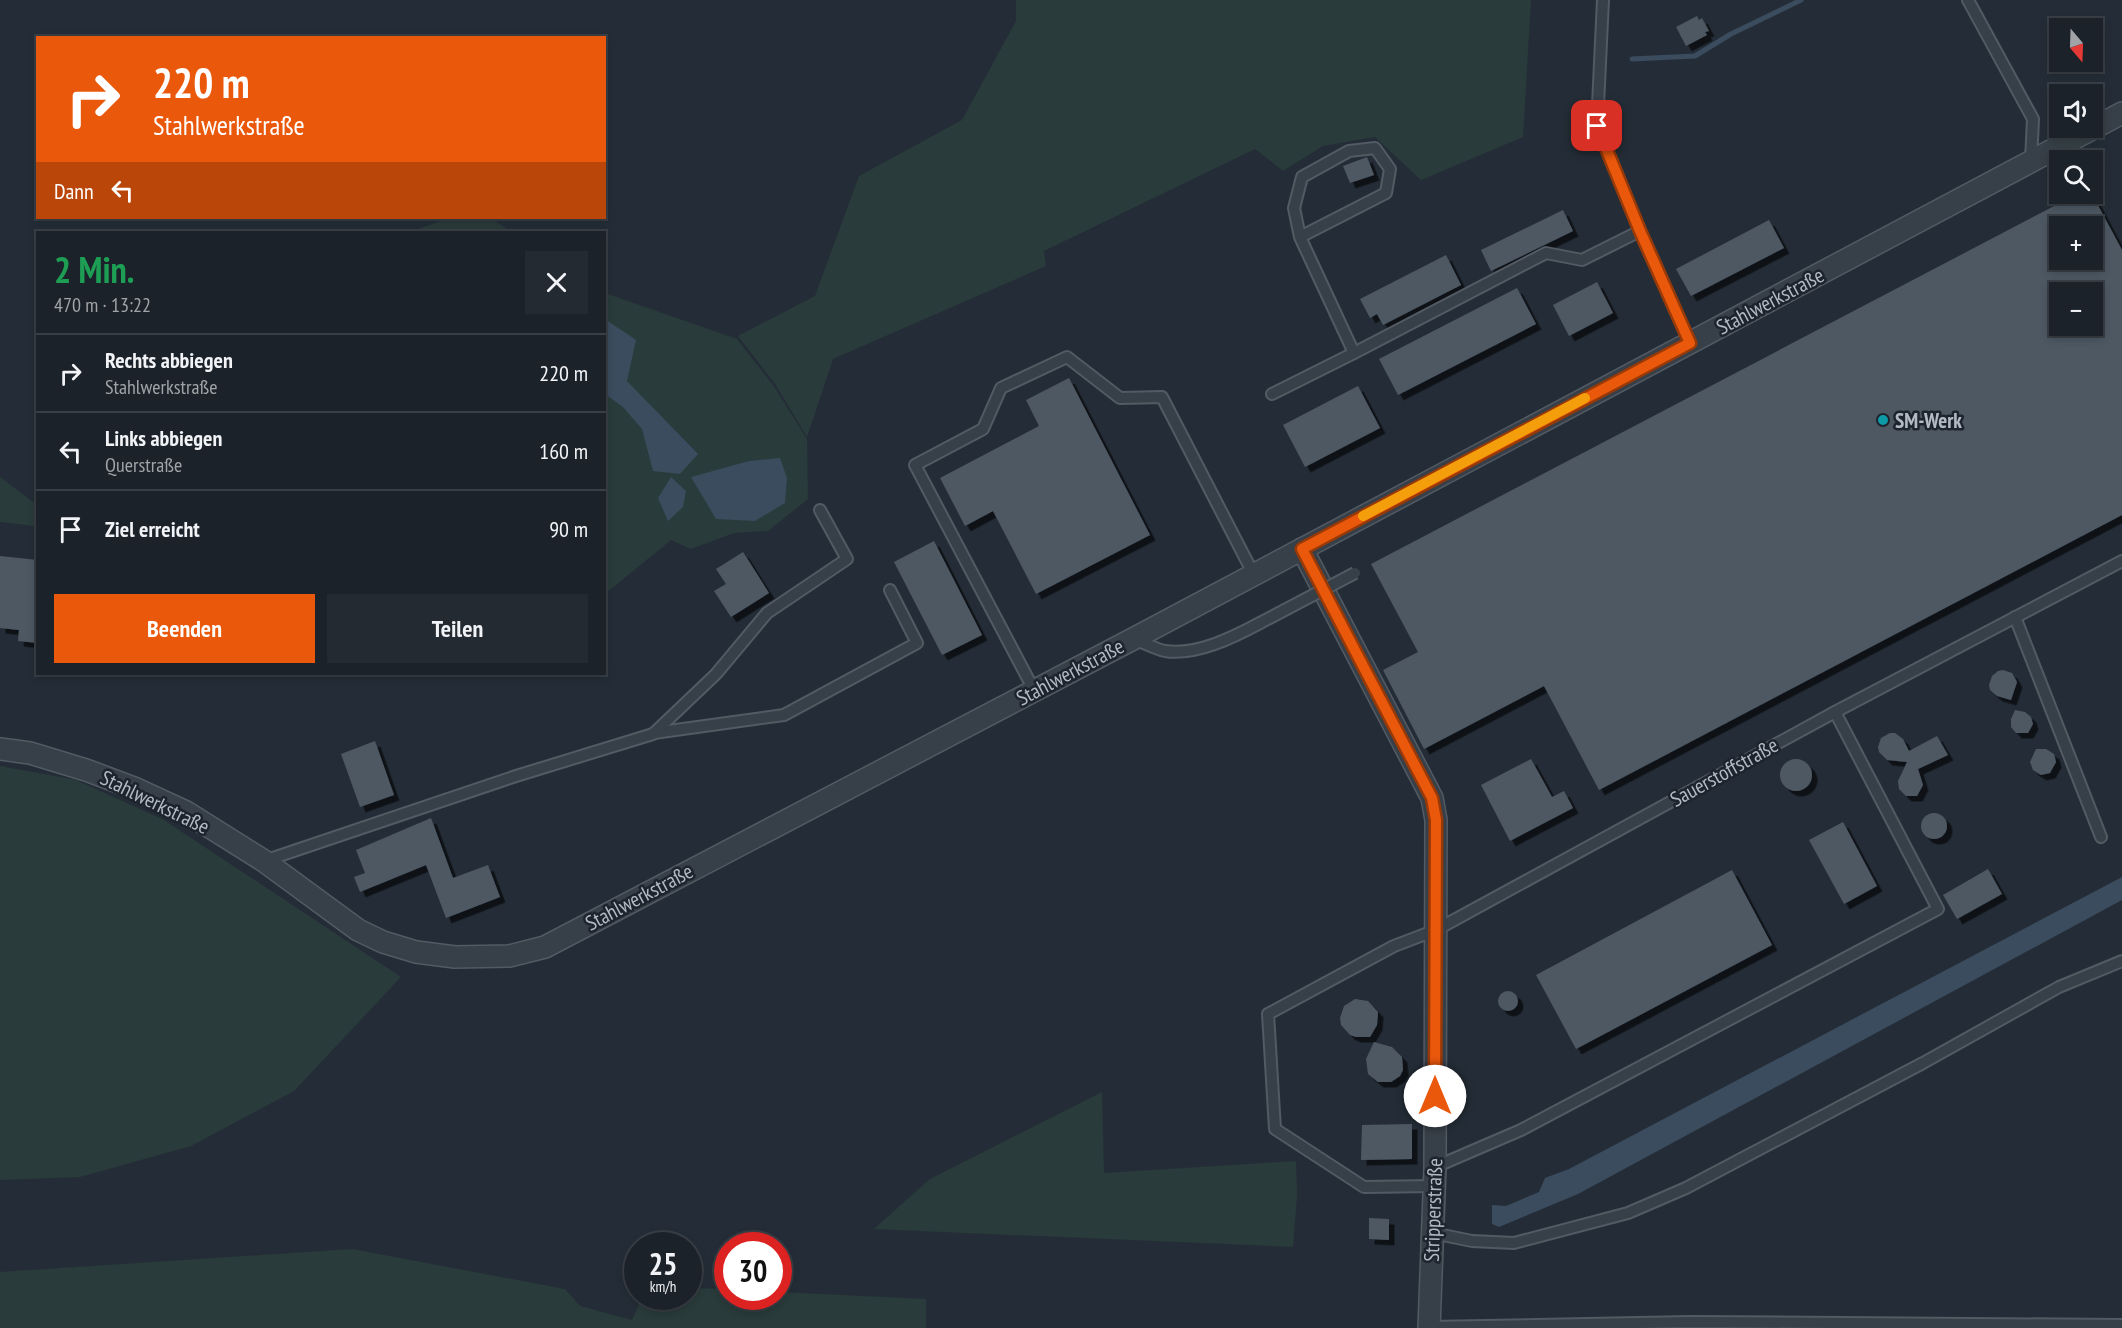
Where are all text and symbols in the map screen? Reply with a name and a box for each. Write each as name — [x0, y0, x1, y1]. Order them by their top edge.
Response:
north arrow — [2049, 18, 2103, 72]
map controls — [2049, 18, 2103, 336]
text: 220 m — [153, 55, 250, 110]
icon: right — [54, 60, 132, 138]
button: sound — [2049, 84, 2103, 138]
pin — [1571, 100, 1622, 151]
text: Stahlwerkstraße — [153, 108, 305, 142]
icon: arrive — [1580, 109, 1613, 142]
button: search — [2049, 150, 2103, 204]
icon: left — [106, 174, 139, 207]
text: Dann — [54, 177, 94, 205]
button: + — [2049, 216, 2103, 270]
text: 2 Min. — [54, 246, 134, 293]
button: close — [525, 251, 588, 314]
street label: Stahlwerkstraße — [1712, 261, 1828, 341]
button: − — [2049, 282, 2103, 336]
text: 470 m · 13:22 — [54, 292, 151, 318]
text: Rechts abbiegen — [105, 346, 233, 374]
icon: right — [54, 357, 87, 390]
text: 220 m — [539, 359, 588, 387]
text: Stahlwerkstraße — [105, 374, 217, 400]
place label: SM-Werk — [1895, 407, 1962, 434]
marker: SM-Werk — [1876, 413, 1890, 427]
text: Links abbiegen — [105, 424, 222, 452]
icon: left — [54, 435, 87, 468]
text: 160 m — [539, 437, 588, 465]
text: Querstraße — [105, 452, 182, 478]
icon: arrive — [54, 513, 87, 546]
text: Ziel erreicht — [105, 515, 200, 543]
text: 90 m — [549, 515, 588, 543]
button: Beenden — [54, 594, 315, 663]
button: Teilen — [327, 594, 588, 663]
street label: Stahlwerkstraße — [1012, 632, 1128, 712]
street label: Sauerstoffstraße — [1665, 731, 1783, 813]
street label: Stahlwerkstraße — [96, 764, 214, 840]
street label: Stahlwerkstraße — [581, 857, 697, 937]
position arrow — [1403, 1064, 1467, 1128]
street label: Stripperstraße — [1418, 1158, 1448, 1262]
speed limit sign: 30 — [714, 1232, 792, 1310]
text: 25 — [649, 1244, 677, 1283]
text: km/h — [650, 1277, 676, 1296]

